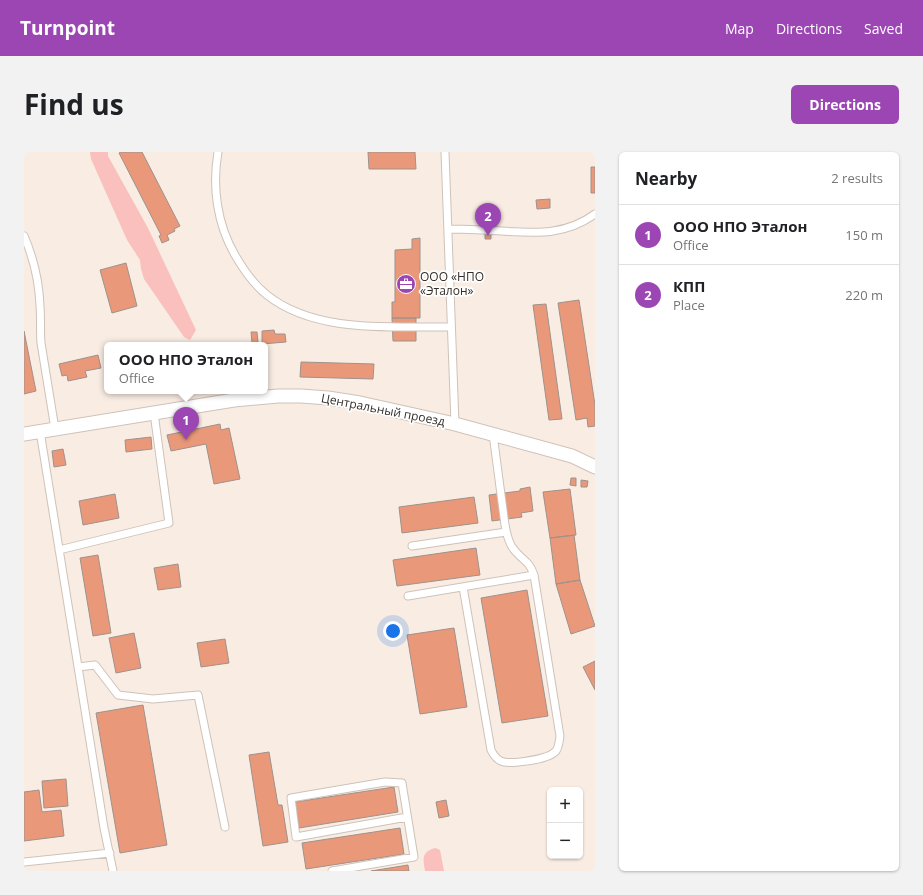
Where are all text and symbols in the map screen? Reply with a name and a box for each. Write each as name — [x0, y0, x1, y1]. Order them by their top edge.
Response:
text: Turnpoint — [20, 15, 115, 41]
text: Map — [725, 19, 754, 38]
text: Directions — [776, 19, 842, 38]
text: Saved — [864, 19, 903, 38]
text: Find us — [24, 85, 124, 123]
button: Directions — [791, 85, 899, 124]
text: Nearby — [635, 167, 697, 190]
text: 2 results — [831, 169, 883, 187]
pin: 2 — [475, 203, 501, 236]
text: ООО НПО Эталон — [673, 216, 807, 236]
text: 1 — [644, 226, 652, 244]
text: 150 m — [845, 226, 883, 244]
text: Office — [673, 236, 709, 254]
place label: ООО «НПО «Эталон» — [420, 268, 484, 299]
office icon: ООО «НПО «Эталон» — [395, 273, 417, 295]
text: КПП — [673, 276, 705, 296]
text: 2 — [644, 286, 652, 304]
text: 220 m — [845, 286, 883, 304]
text: Place — [673, 296, 705, 314]
popup — [104, 342, 268, 394]
text: ООО НПО Эталон — [119, 349, 253, 369]
text: Office — [119, 369, 154, 387]
street label: Центральный проезд — [320, 389, 447, 430]
pin: 1 — [173, 407, 199, 440]
your location — [383, 621, 403, 641]
map controls — [547, 787, 583, 859]
button: + — [547, 787, 583, 823]
button: − — [547, 823, 583, 859]

